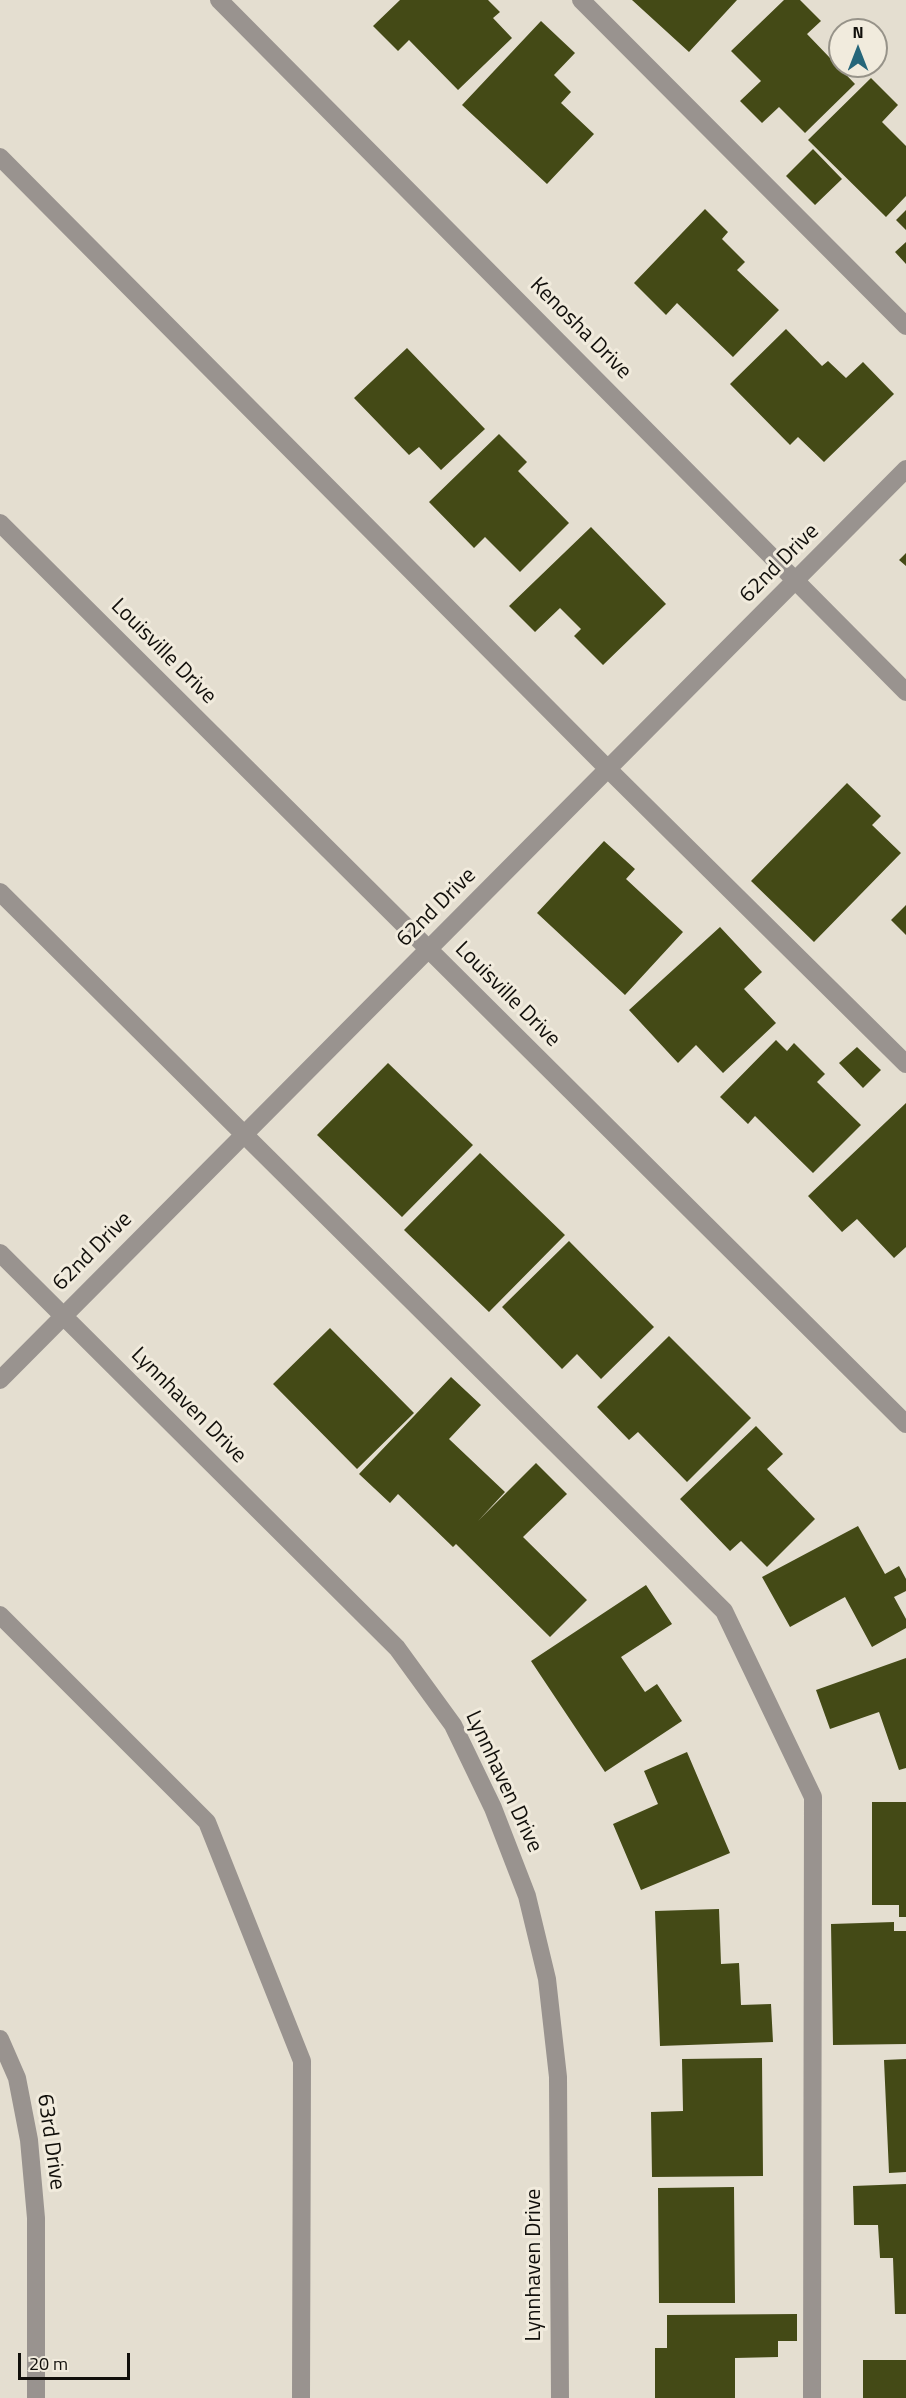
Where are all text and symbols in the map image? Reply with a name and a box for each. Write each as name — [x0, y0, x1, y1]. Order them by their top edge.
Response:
north arrow — [828, 18, 888, 78]
text: N — [852, 20, 864, 44]
street label: Kenosha Drive — [524, 273, 636, 385]
street label: 62nd Drive — [735, 519, 825, 609]
street label: Louisville Drive — [105, 594, 221, 710]
street label: 62nd Drive — [392, 863, 482, 953]
street label: Louisville Drive — [449, 937, 565, 1053]
street label: 62nd Drive — [48, 1207, 138, 1297]
street label: Lynnhaven Drive — [125, 1343, 251, 1469]
street label: Lynnhaven Drive — [459, 1707, 547, 1857]
street label: 63rd Drive — [30, 2092, 70, 2192]
street label: Lynnhaven Drive — [522, 2189, 548, 2341]
scale bar — [21, 2341, 134, 2379]
text: 20 m — [29, 2350, 68, 2377]

